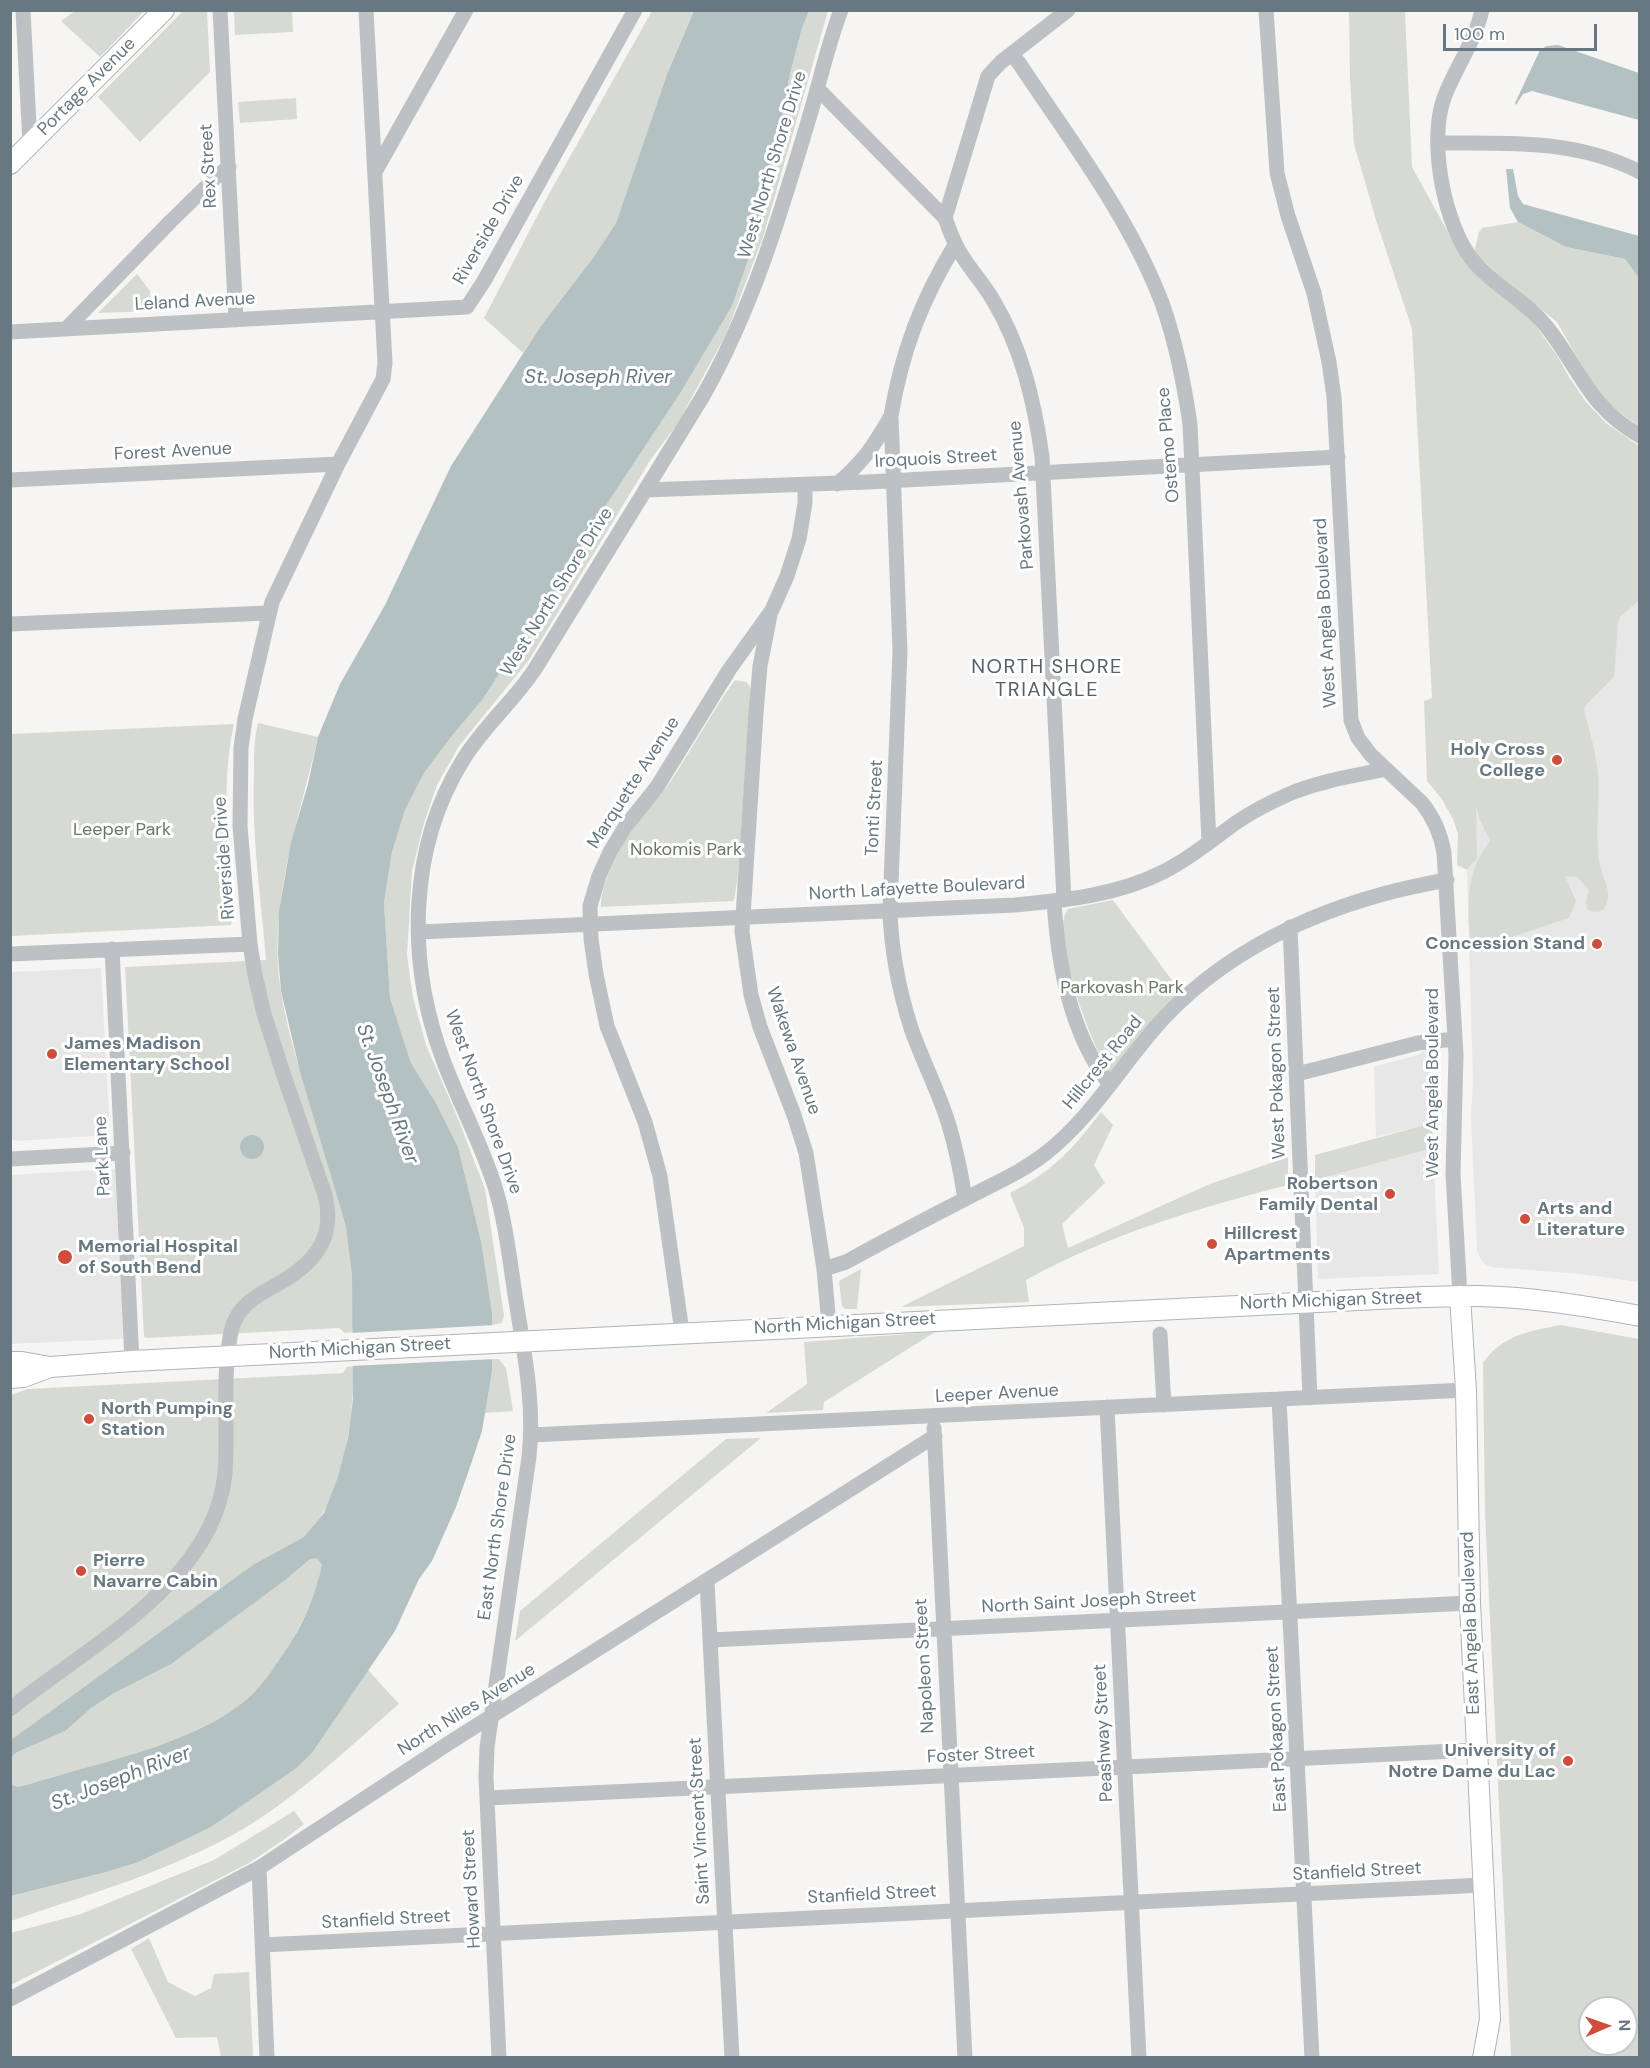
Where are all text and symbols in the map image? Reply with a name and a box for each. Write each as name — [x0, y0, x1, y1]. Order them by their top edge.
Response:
scale bar — [1446, 12, 1600, 50]
text: 100 m — [1454, 22, 1505, 46]
street label: Portage Avenue — [33, 33, 141, 141]
street label: West North Shore Drive — [734, 69, 812, 261]
street label: Rex Street — [196, 123, 222, 209]
street label: Riverside Drive — [449, 171, 529, 289]
street label: Leland Avenue — [134, 288, 256, 316]
water label: St. Joseph River — [524, 366, 672, 390]
street label: Ostemo Place — [1153, 386, 1185, 504]
street label: Parkovash Avenue — [1005, 420, 1039, 570]
street label: Forest Avenue — [113, 438, 233, 466]
street label: Iroquois Street — [874, 445, 998, 473]
street label: West North Shore Drive — [496, 504, 618, 680]
street label: West Angela Boulevard — [1310, 517, 1342, 709]
district label: NORTH SHORE TRIANGLE — [971, 656, 1123, 703]
street label: Marquette Avenue — [583, 713, 685, 853]
place label: Holy Cross College — [1451, 739, 1545, 782]
marker: Holy Cross College — [1550, 753, 1564, 767]
street label: Tonti Street — [862, 759, 888, 857]
street label: Riverside Drive — [210, 796, 240, 920]
park label: Leeper Park — [73, 819, 171, 841]
park label: Nokomis Park — [630, 839, 742, 861]
street label: North Lafayette Boulevard — [808, 873, 1026, 905]
place label: Concession Stand — [1425, 933, 1585, 955]
marker: Concession Stand — [1590, 937, 1604, 951]
park label: Parkovash Park — [1060, 977, 1184, 999]
street label: Wakewa Avenue — [761, 984, 825, 1118]
street label: West Pokagon Street — [1263, 986, 1291, 1160]
street label: West Angela Boulevard — [1422, 988, 1444, 1178]
street label: West North Shore Drive — [440, 1007, 526, 1197]
street label: Hillcrest Road — [1059, 1012, 1147, 1114]
water label: St. Joseph River — [351, 1021, 423, 1167]
place label: James Madison Elementary School — [64, 1033, 230, 1076]
marker: James Madison Elementary School — [45, 1047, 59, 1061]
street label: Park Lane — [90, 1115, 116, 1197]
place label: Robertson Family Dental — [1259, 1173, 1378, 1216]
marker: Robertson Family Dental — [1383, 1187, 1397, 1201]
place label: Arts and Literature — [1537, 1198, 1625, 1240]
marker: Arts and Literature — [1518, 1212, 1532, 1226]
place label: Hillcrest Apartments — [1224, 1223, 1331, 1266]
place label: Memorial Hospital of South Bend — [78, 1236, 238, 1278]
marker: Hillcrest Apartments — [1205, 1237, 1219, 1251]
marker: Memorial Hospital of South Bend — [56, 1248, 74, 1266]
street label: North Michigan Street — [1239, 1287, 1423, 1315]
street label: North Michigan Street — [753, 1308, 937, 1340]
street label: North Michigan Street — [268, 1333, 452, 1365]
street label: Leeper Avenue — [935, 1380, 1059, 1408]
place label: North Pumping Station — [101, 1398, 233, 1440]
marker: North Pumping Station — [82, 1412, 96, 1426]
street label: East North Shore Drive — [474, 1432, 522, 1622]
street label: East Angela Boulevard — [1457, 1531, 1485, 1715]
place label: Pierre Navarre Cabin — [93, 1550, 218, 1592]
marker: Pierre Navarre Cabin — [74, 1564, 88, 1578]
street label: North Saint Joseph Street — [981, 1586, 1197, 1618]
street label: Napoleon Street — [911, 1598, 939, 1734]
street label: East Pokagon Street — [1262, 1645, 1292, 1813]
street label: North Niles Avenue — [394, 1659, 540, 1761]
street label: Peashway Street — [1090, 1663, 1118, 1803]
street label: Saint Vincent Street — [685, 1737, 715, 1905]
place label: University of Notre Dame du Lac — [1388, 1740, 1556, 1782]
water label: St. Joseph River — [48, 1741, 194, 1817]
street label: Foster Street — [926, 1741, 1036, 1769]
marker: University of Notre Dame du Lac — [1561, 1754, 1575, 1768]
street label: Howard Street — [458, 1829, 486, 1949]
street label: Stanfield Street — [1292, 1858, 1422, 1886]
street label: Stanfield Street — [807, 1881, 937, 1909]
street label: Stanfield Street — [321, 1906, 451, 1934]
north arrow — [1578, 1996, 1638, 2056]
text: N — [1614, 2019, 1635, 2032]

